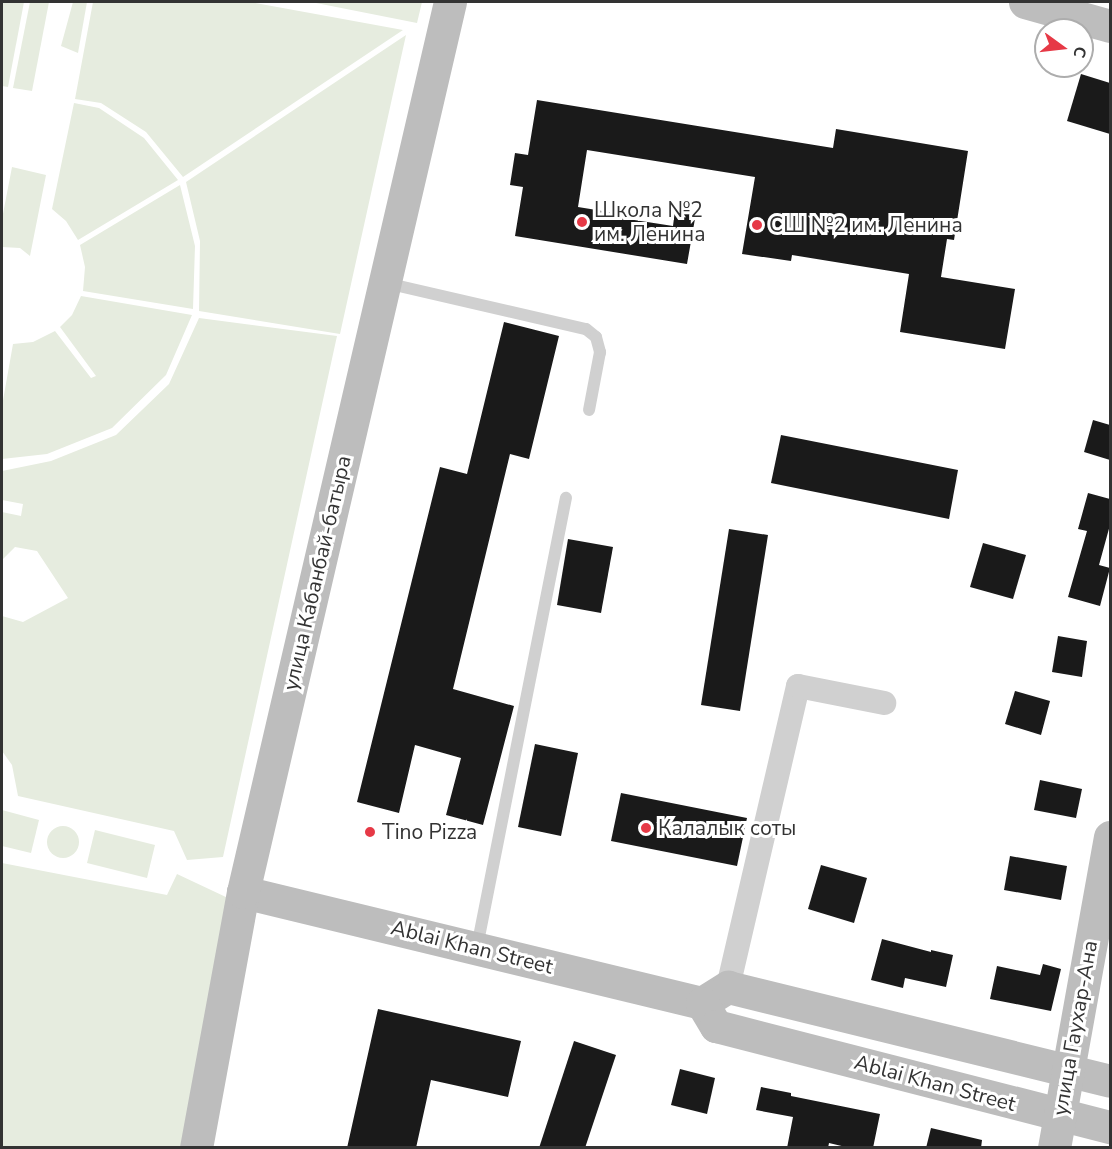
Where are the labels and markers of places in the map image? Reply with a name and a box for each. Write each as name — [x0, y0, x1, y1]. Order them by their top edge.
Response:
place label: Школа №2 им. Ленина — [594, 197, 705, 247]
place label: СШ №2 им. Ленина — [769, 212, 963, 238]
marker: Школа №2 им. Ленина — [575, 215, 589, 229]
marker: СШ №2 им. Ленина — [750, 218, 764, 232]
place label: Калалык соты — [658, 815, 796, 841]
place label: Tino Pizza — [382, 819, 477, 845]
marker: Калалык соты — [639, 821, 653, 835]
marker: Tino Pizza — [363, 825, 377, 839]

